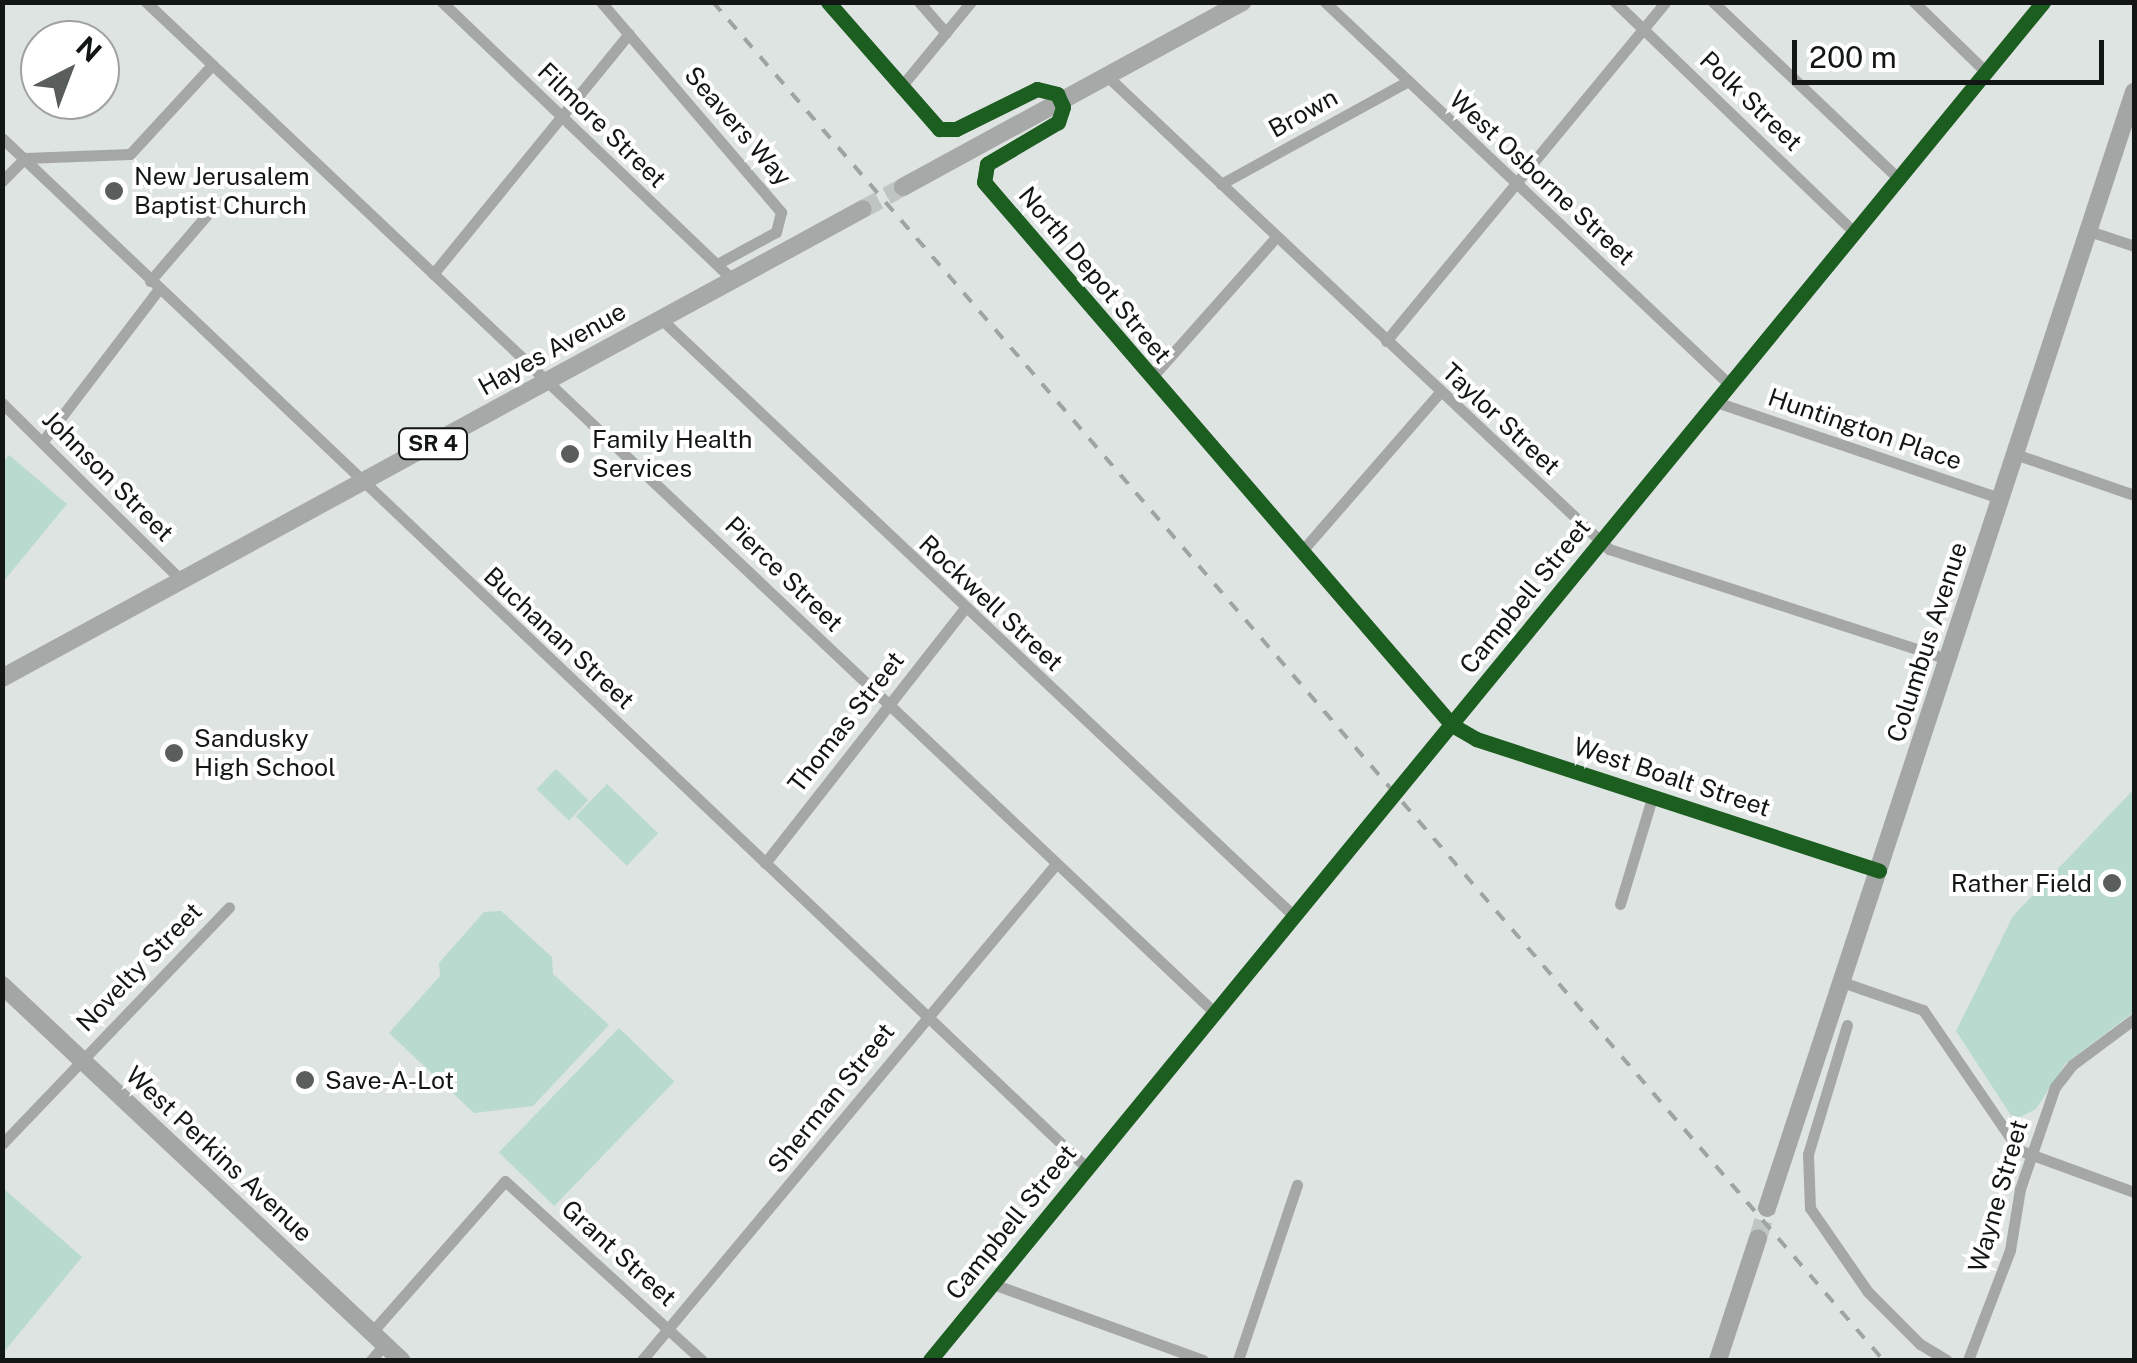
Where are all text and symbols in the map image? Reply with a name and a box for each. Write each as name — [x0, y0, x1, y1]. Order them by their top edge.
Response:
north arrow — [20, 20, 120, 120]
scale bar — [1797, 20, 2110, 82]
text: N — [70, 29, 108, 68]
text: 200 m — [1809, 39, 1897, 75]
street label: Polk Street — [1694, 45, 1808, 157]
street label: Filmore Street — [531, 56, 673, 194]
street label: Seavers Way — [678, 60, 798, 192]
street label: Brown — [1263, 82, 1343, 144]
street label: West Osborne Street — [1443, 84, 1641, 272]
place label: New Jerusalem Baptist Church — [134, 162, 310, 221]
marker: New Jerusalem Baptist Church — [103, 180, 125, 202]
street label: North Depot Street — [1012, 181, 1178, 369]
street label: Hayes Avenue — [473, 296, 631, 402]
street label: Taylor Street — [1436, 357, 1566, 481]
street label: Huntington Place — [1764, 382, 1966, 476]
street label: Johnson Street — [36, 404, 180, 548]
place label: Family Health Services — [592, 425, 752, 484]
road number: SR 4 — [398, 427, 468, 461]
marker: Family Health Services — [557, 441, 583, 467]
street label: Pierce Street — [719, 510, 849, 638]
street label: Campbell Street — [1453, 513, 1597, 679]
street label: Rockwell Street — [913, 529, 1069, 677]
street label: Columbus Avenue — [1880, 538, 1974, 746]
street label: Buchanan Street — [478, 561, 640, 715]
street label: Thomas Street — [782, 646, 910, 798]
place label: Sandusky High School — [194, 724, 336, 783]
street label: West Boalt Street — [1570, 731, 1774, 823]
marker: Sandusky High School — [163, 742, 185, 764]
place label: Rather Field — [1951, 868, 2092, 898]
marker: Rather Field — [2101, 872, 2123, 894]
street label: Novelty Street — [70, 896, 208, 1038]
street label: Sherman Street — [761, 1017, 901, 1179]
street label: West Perkins Avenue — [120, 1060, 318, 1248]
place label: Save-A-Lot — [325, 1065, 454, 1095]
marker: Save-A-Lot — [294, 1069, 316, 1091]
street label: Wayne Street — [1962, 1116, 2034, 1276]
street label: Campbell Street — [939, 1139, 1083, 1305]
street label: Grant Street — [555, 1194, 683, 1312]

